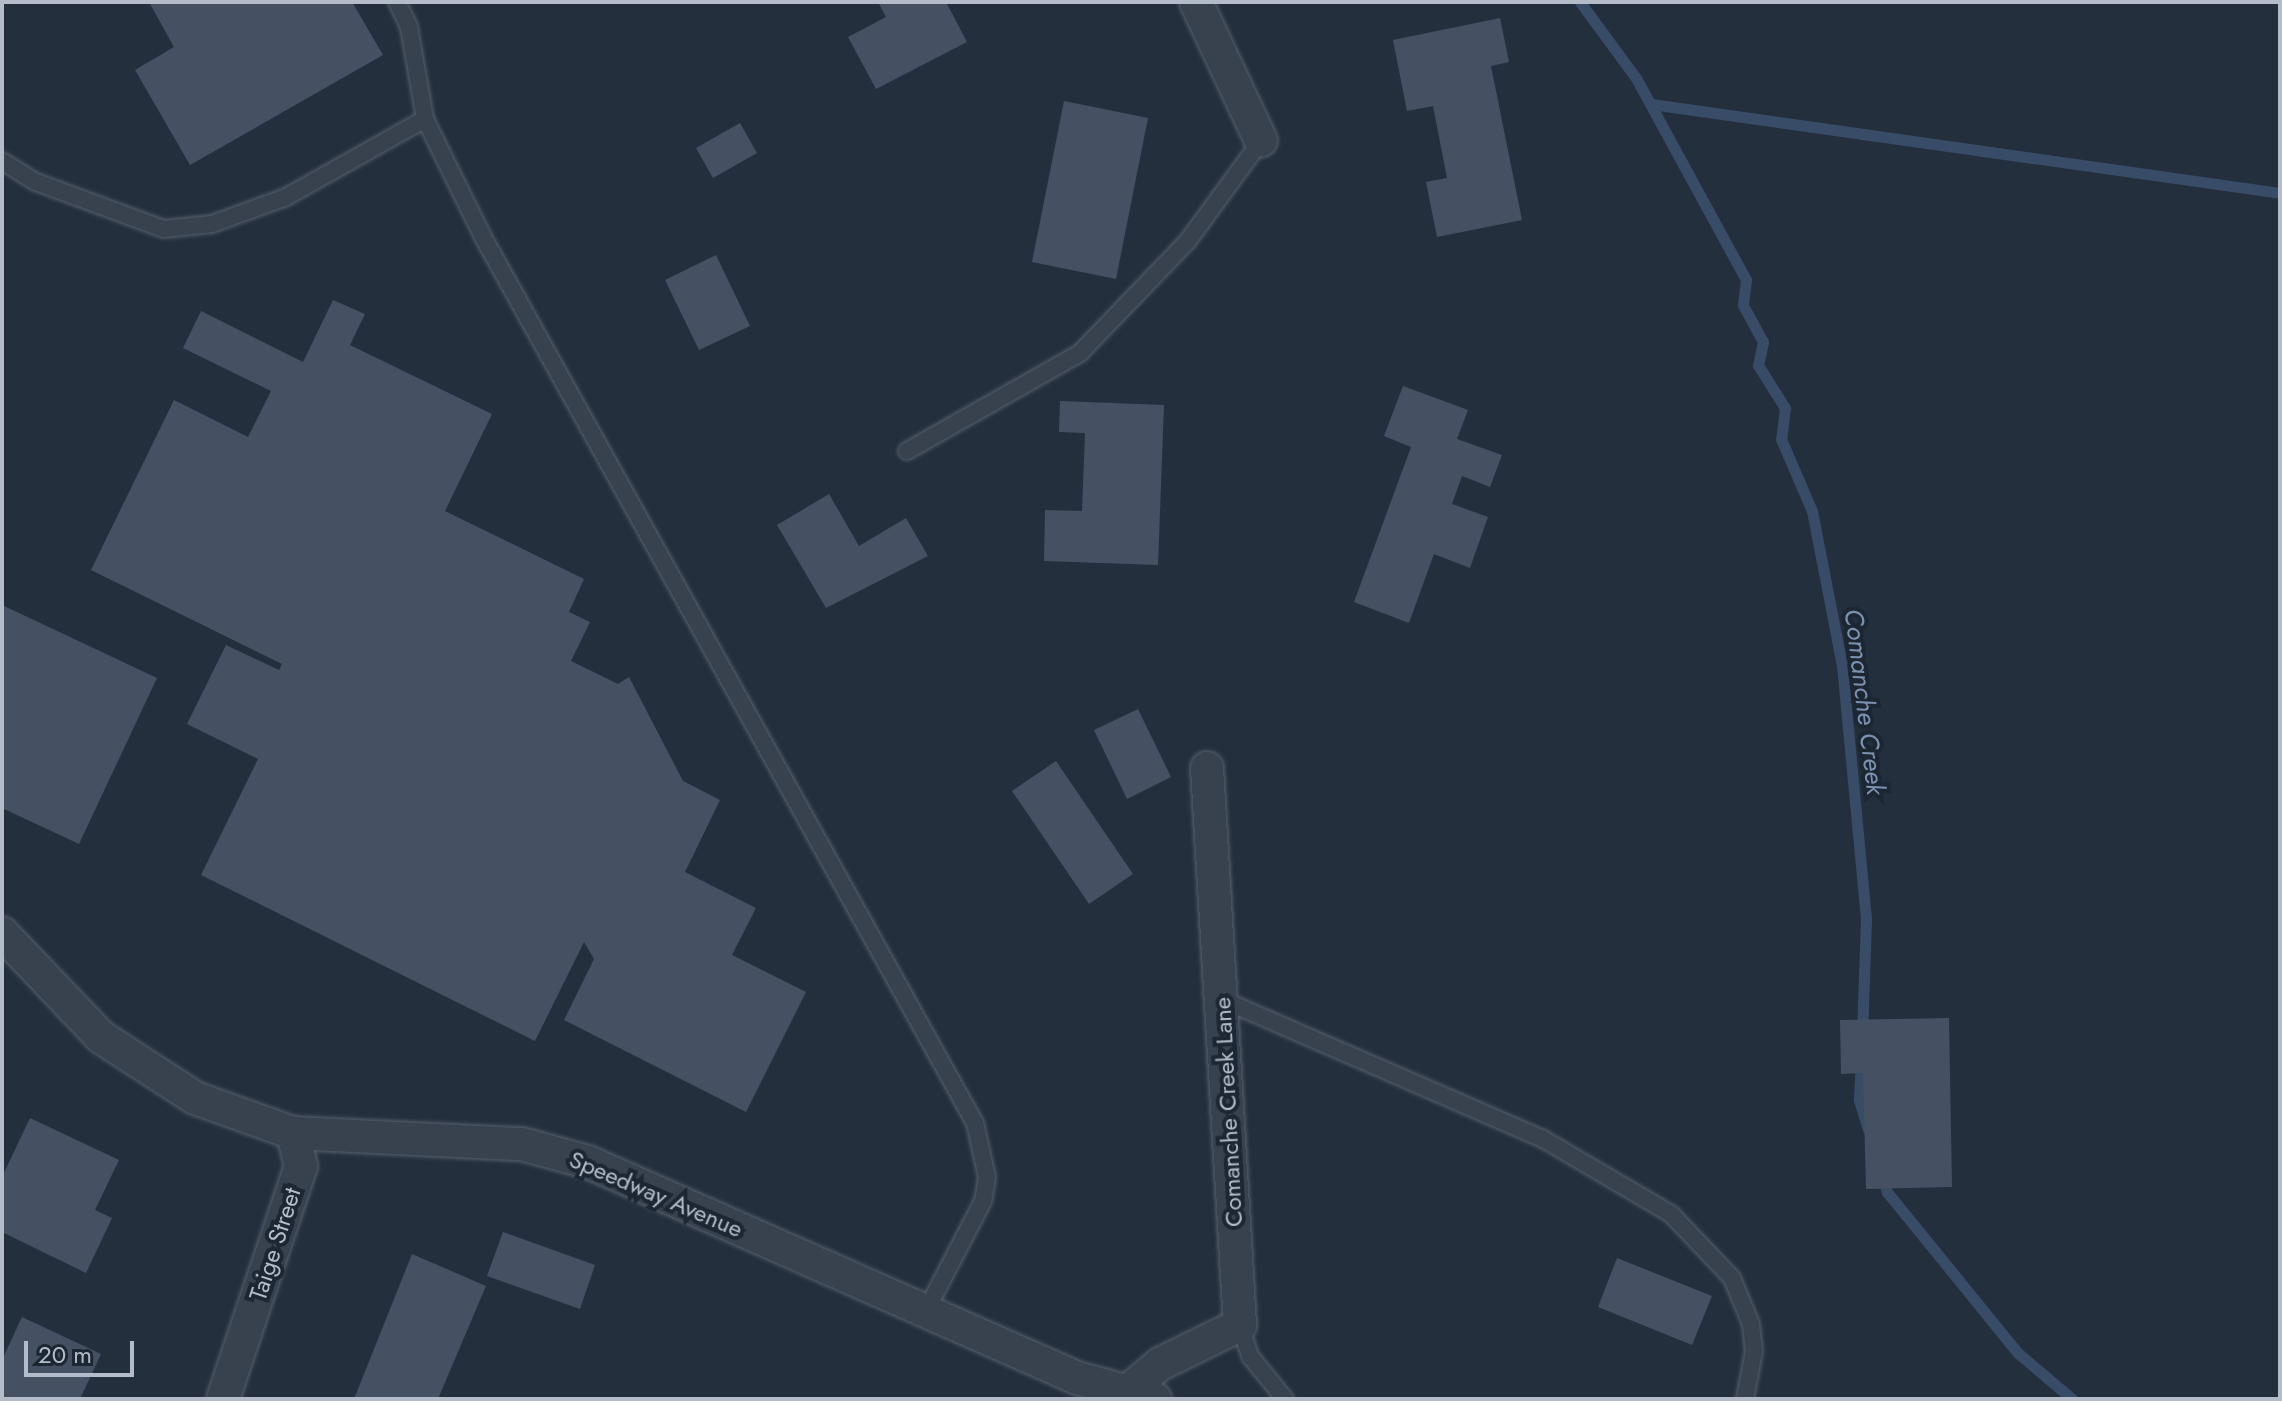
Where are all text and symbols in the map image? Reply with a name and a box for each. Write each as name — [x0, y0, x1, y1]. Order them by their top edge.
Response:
water label: Comanche Creek — [1837, 607, 1891, 797]
street label: Comanche Creek Lane — [1208, 996, 1248, 1228]
street label: Speedway Avenue — [565, 1145, 747, 1243]
street label: Taige Street — [243, 1184, 307, 1304]
scale bar — [28, 1325, 138, 1375]
text: 20 m — [38, 1337, 92, 1372]

